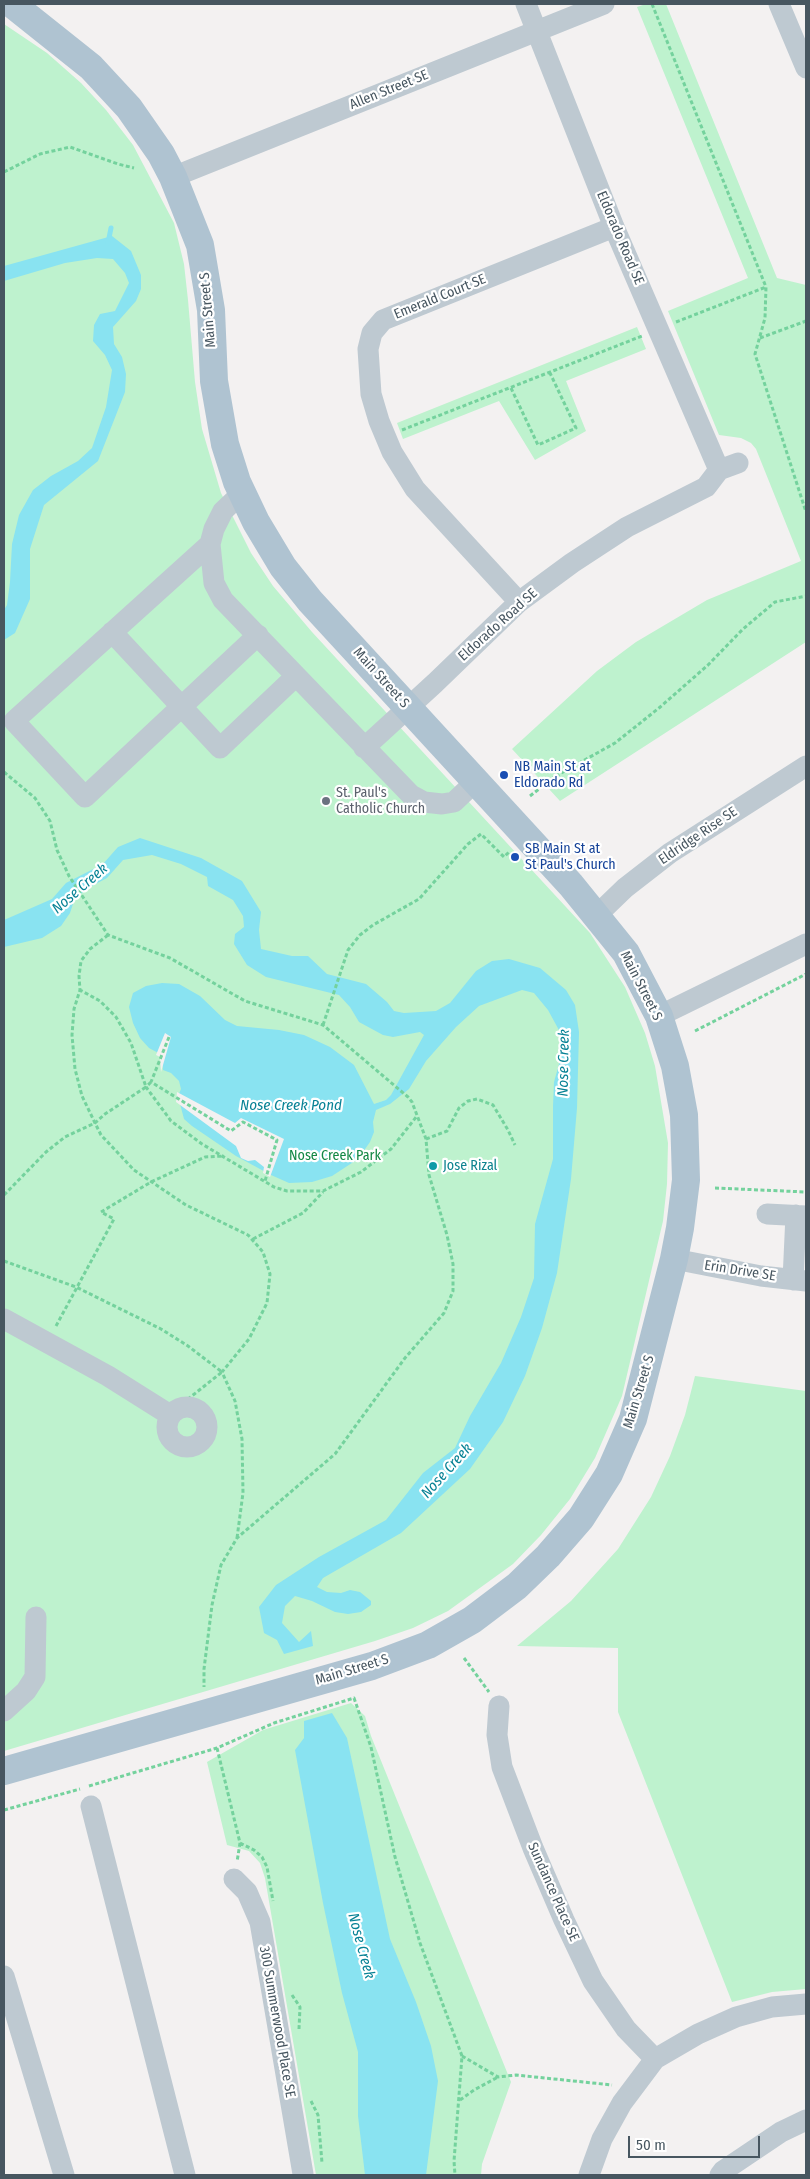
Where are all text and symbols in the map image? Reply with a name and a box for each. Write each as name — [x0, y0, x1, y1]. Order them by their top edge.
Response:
street label: Allen Street SE — [347, 67, 431, 113]
street label: Eldorado Road SE — [593, 189, 647, 287]
street label: Emerald Court SE — [392, 271, 488, 323]
street label: Main Street S — [196, 272, 220, 348]
street label: Eldorado Road SE — [455, 585, 541, 665]
street label: Main Street S — [349, 644, 413, 712]
place label: NB Main St at Eldorado Rd — [514, 759, 591, 792]
marker: NB Main St at Eldorado Rd — [498, 769, 510, 781]
place label: St. Paul's Catholic Church — [336, 785, 425, 818]
marker: St. Paul's Catholic Church — [320, 795, 332, 807]
street label: Eldridge Rise SE — [656, 804, 740, 868]
place label: SB Main St at St Paul's Church — [525, 841, 616, 874]
marker: SB Main St at St Paul's Church — [509, 851, 521, 863]
water label: Nose Creek — [49, 860, 111, 918]
street label: Main Street S — [616, 948, 666, 1024]
water label: Nose Creek — [554, 1029, 574, 1097]
water label: Nose Creek Pond — [240, 1097, 342, 1115]
park label: Nose Creek Park — [289, 1148, 381, 1164]
place label: Jose Rizal — [443, 1158, 497, 1174]
marker: Jose Rizal — [427, 1160, 439, 1172]
street label: Erin Drive SE — [703, 1257, 777, 1285]
street label: Main Street S — [620, 1353, 658, 1431]
water label: Nose Creek — [418, 1440, 476, 1502]
street label: Main Street S — [313, 1651, 391, 1689]
street label: Sundance Place SE — [524, 1840, 582, 1944]
water label: Nose Creek — [344, 1911, 378, 1981]
street label: 300 Summerwood Place SE — [255, 1945, 299, 2099]
scale bar — [630, 2126, 762, 2158]
text: 50 m — [636, 2136, 666, 2154]

